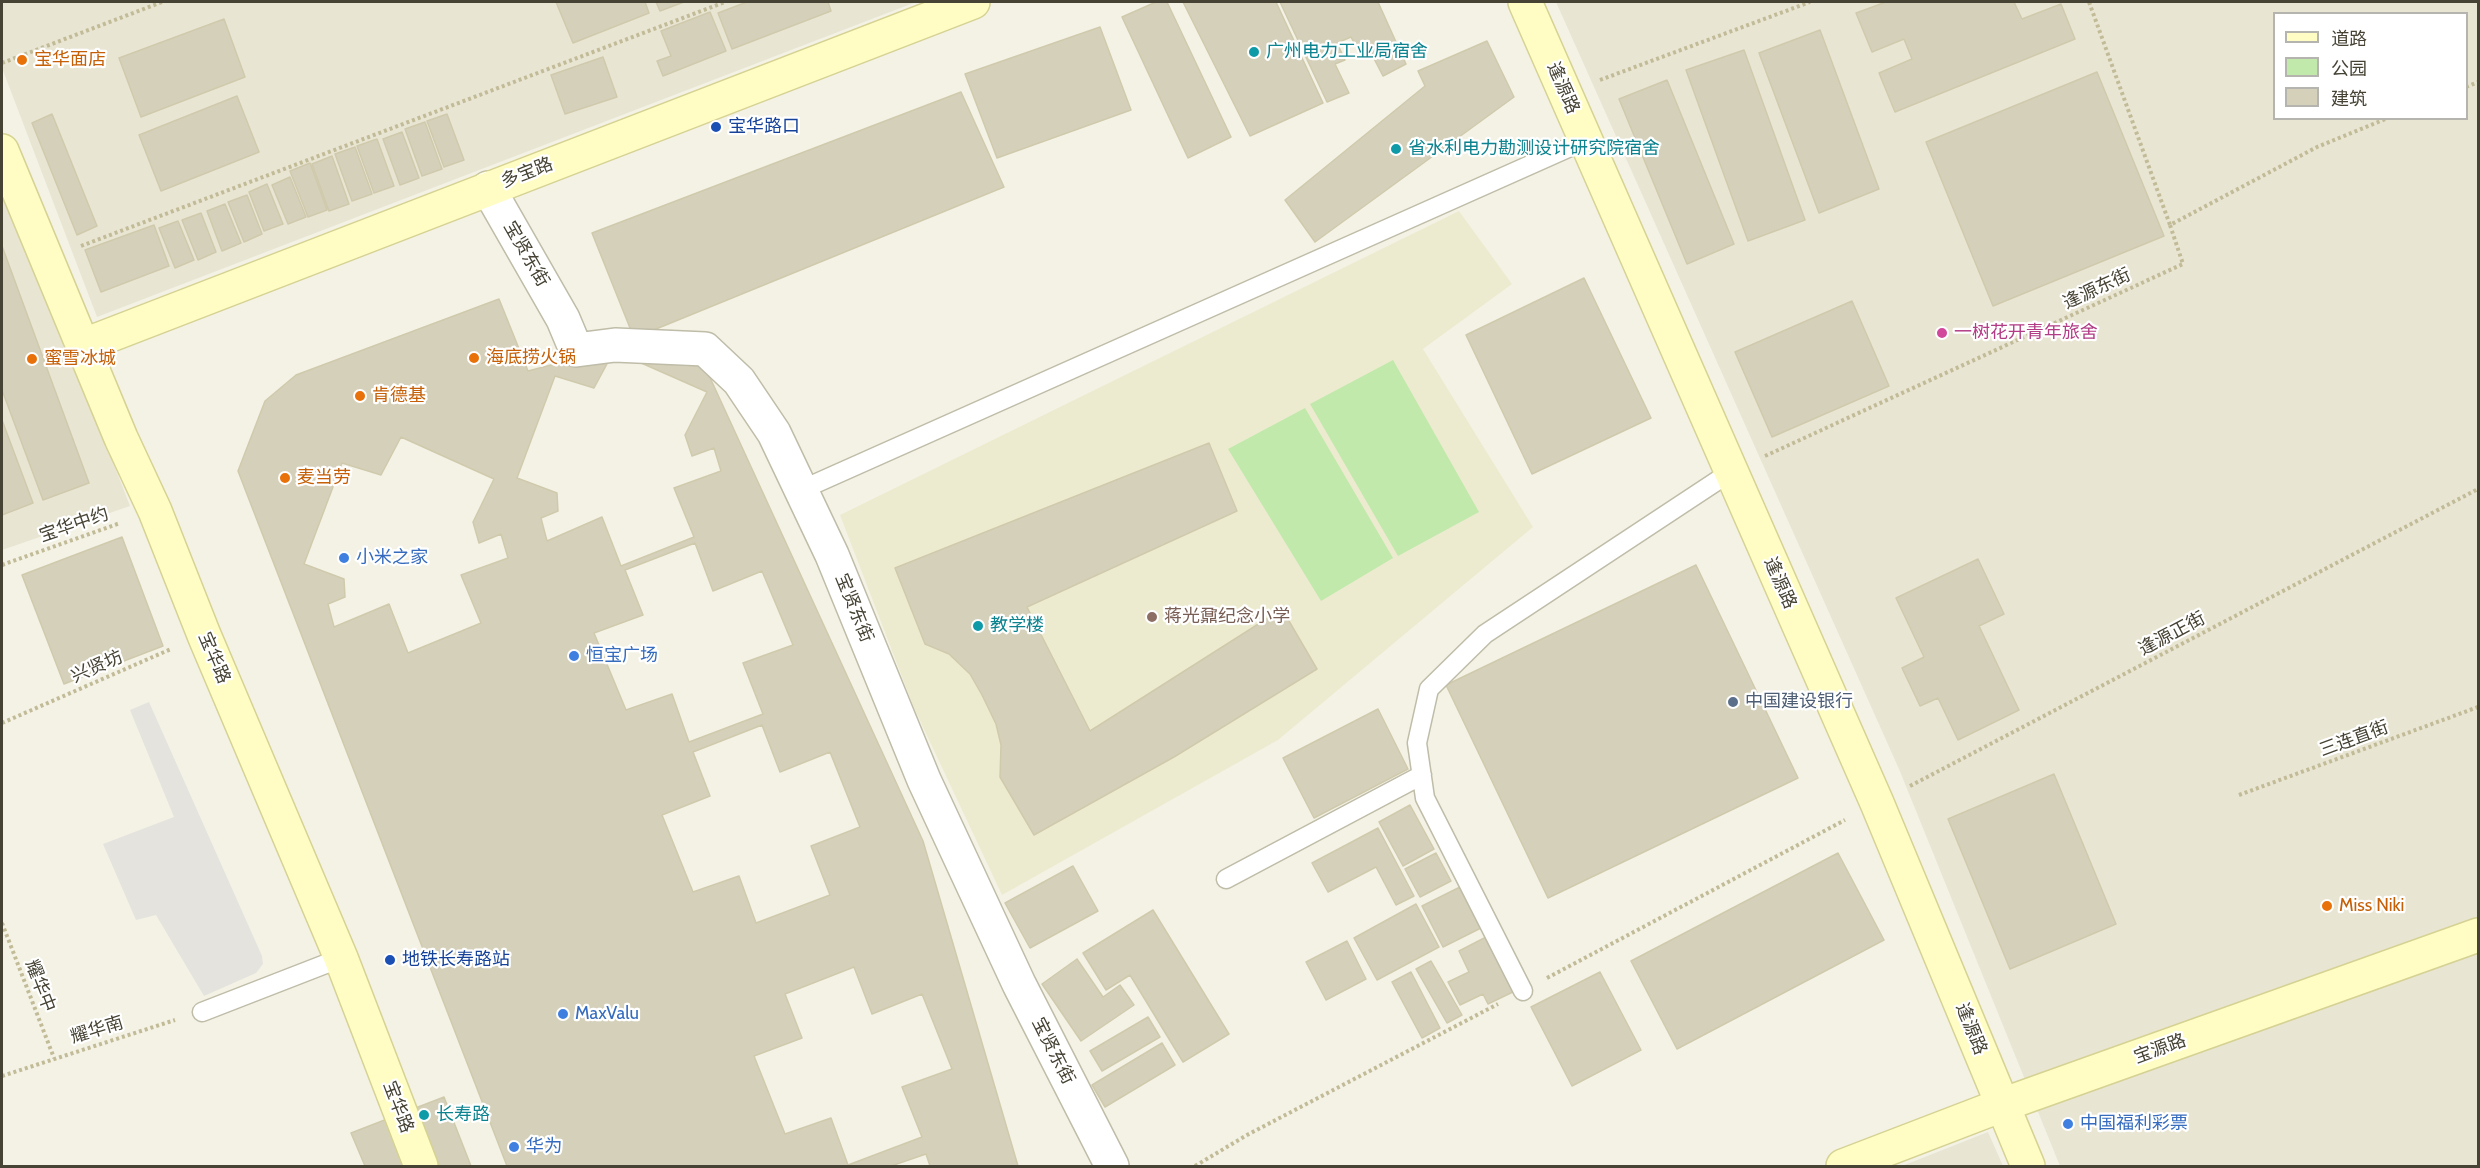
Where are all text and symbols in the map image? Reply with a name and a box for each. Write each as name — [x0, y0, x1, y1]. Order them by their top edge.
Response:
legend — [2273, 12, 2468, 120]
text: 道路 — [2331, 28, 2367, 50]
place label: 广州电力工业局宿舍 — [1266, 41, 1428, 63]
marker: 广州电力工业局宿舍 — [1247, 45, 1261, 59]
place label: 宝华面店 — [34, 49, 106, 71]
marker: 宝华面店 — [15, 53, 29, 67]
text: 公园 — [2331, 58, 2367, 80]
street label: 逢源路 — [1542, 59, 1584, 117]
text: 建筑 — [2331, 88, 2367, 110]
place label: 宝华路口 — [728, 116, 800, 138]
marker: 宝华路口 — [709, 120, 723, 134]
place label: 省水利电力勘测设计研究院宿舍 — [1408, 138, 1660, 160]
marker: 省水利电力勘测设计研究院宿舍 — [1389, 142, 1403, 156]
street label: 多宝路 — [498, 153, 556, 193]
street label: 宝贤东街 — [499, 217, 553, 291]
street label: 逢源东街 — [2060, 264, 2134, 314]
place label: 一树花开青年旅舍 — [1954, 322, 2098, 344]
marker: 一树花开青年旅舍 — [1935, 326, 1949, 340]
place label: 海底捞火锅 — [486, 347, 576, 369]
place label: 蜜雪冰城 — [44, 348, 116, 370]
marker: 海底捞火锅 — [467, 351, 481, 365]
marker: 蜜雪冰城 — [25, 352, 39, 366]
place label: 肯德基 — [372, 385, 426, 407]
marker: 肯德基 — [353, 389, 367, 403]
place label: 麦当劳 — [297, 467, 351, 489]
marker: 麦当劳 — [278, 471, 292, 485]
street label: 宝华中约 — [36, 503, 112, 547]
place label: 小米之家 — [356, 547, 428, 569]
marker: 小米之家 — [337, 551, 351, 565]
street label: 逢源路 — [1759, 554, 1801, 612]
street label: 宝贤东街 — [831, 571, 877, 645]
place label: 蒋光鼐纪念小学 — [1164, 606, 1290, 628]
street label: 逢源正街 — [2135, 608, 2209, 660]
marker: 蒋光鼐纪念小学 — [1145, 610, 1159, 624]
place label: 教学楼 — [990, 615, 1044, 637]
marker: 教学楼 — [971, 619, 985, 633]
street label: 宝华路 — [194, 629, 234, 687]
place label: 恒宝广场 — [586, 645, 658, 667]
street label: 兴贤坊 — [68, 646, 126, 688]
marker: 恒宝广场 — [567, 649, 581, 663]
place label: 中国建设银行 — [1745, 691, 1853, 713]
marker: 中国建设银行 — [1726, 695, 1740, 709]
street label: 三连直街 — [2316, 717, 2392, 761]
place label: Miss Niki — [2339, 895, 2404, 917]
marker: Miss Niki — [2320, 899, 2334, 913]
place label: 地铁长寿路站 — [402, 949, 510, 971]
marker: 地铁长寿路站 — [383, 953, 397, 967]
street label: 耀华中 — [20, 957, 60, 1015]
street label: 逢源路 — [1951, 1000, 1991, 1058]
place label: MaxValu — [575, 1003, 639, 1025]
marker: MaxValu — [556, 1007, 570, 1021]
street label: 耀华南 — [68, 1012, 126, 1048]
street label: 宝贤东街 — [1027, 1014, 1079, 1088]
street label: 宝源路 — [2131, 1030, 2189, 1068]
street label: 宝华路 — [378, 1078, 418, 1136]
place label: 长寿路 — [436, 1104, 490, 1126]
marker: 长寿路 — [417, 1108, 431, 1122]
place label: 中国福利彩票 — [2080, 1113, 2188, 1135]
marker: 中国福利彩票 — [2061, 1117, 2075, 1131]
place label: 华为 — [526, 1136, 562, 1158]
marker: 华为 — [507, 1140, 521, 1154]

